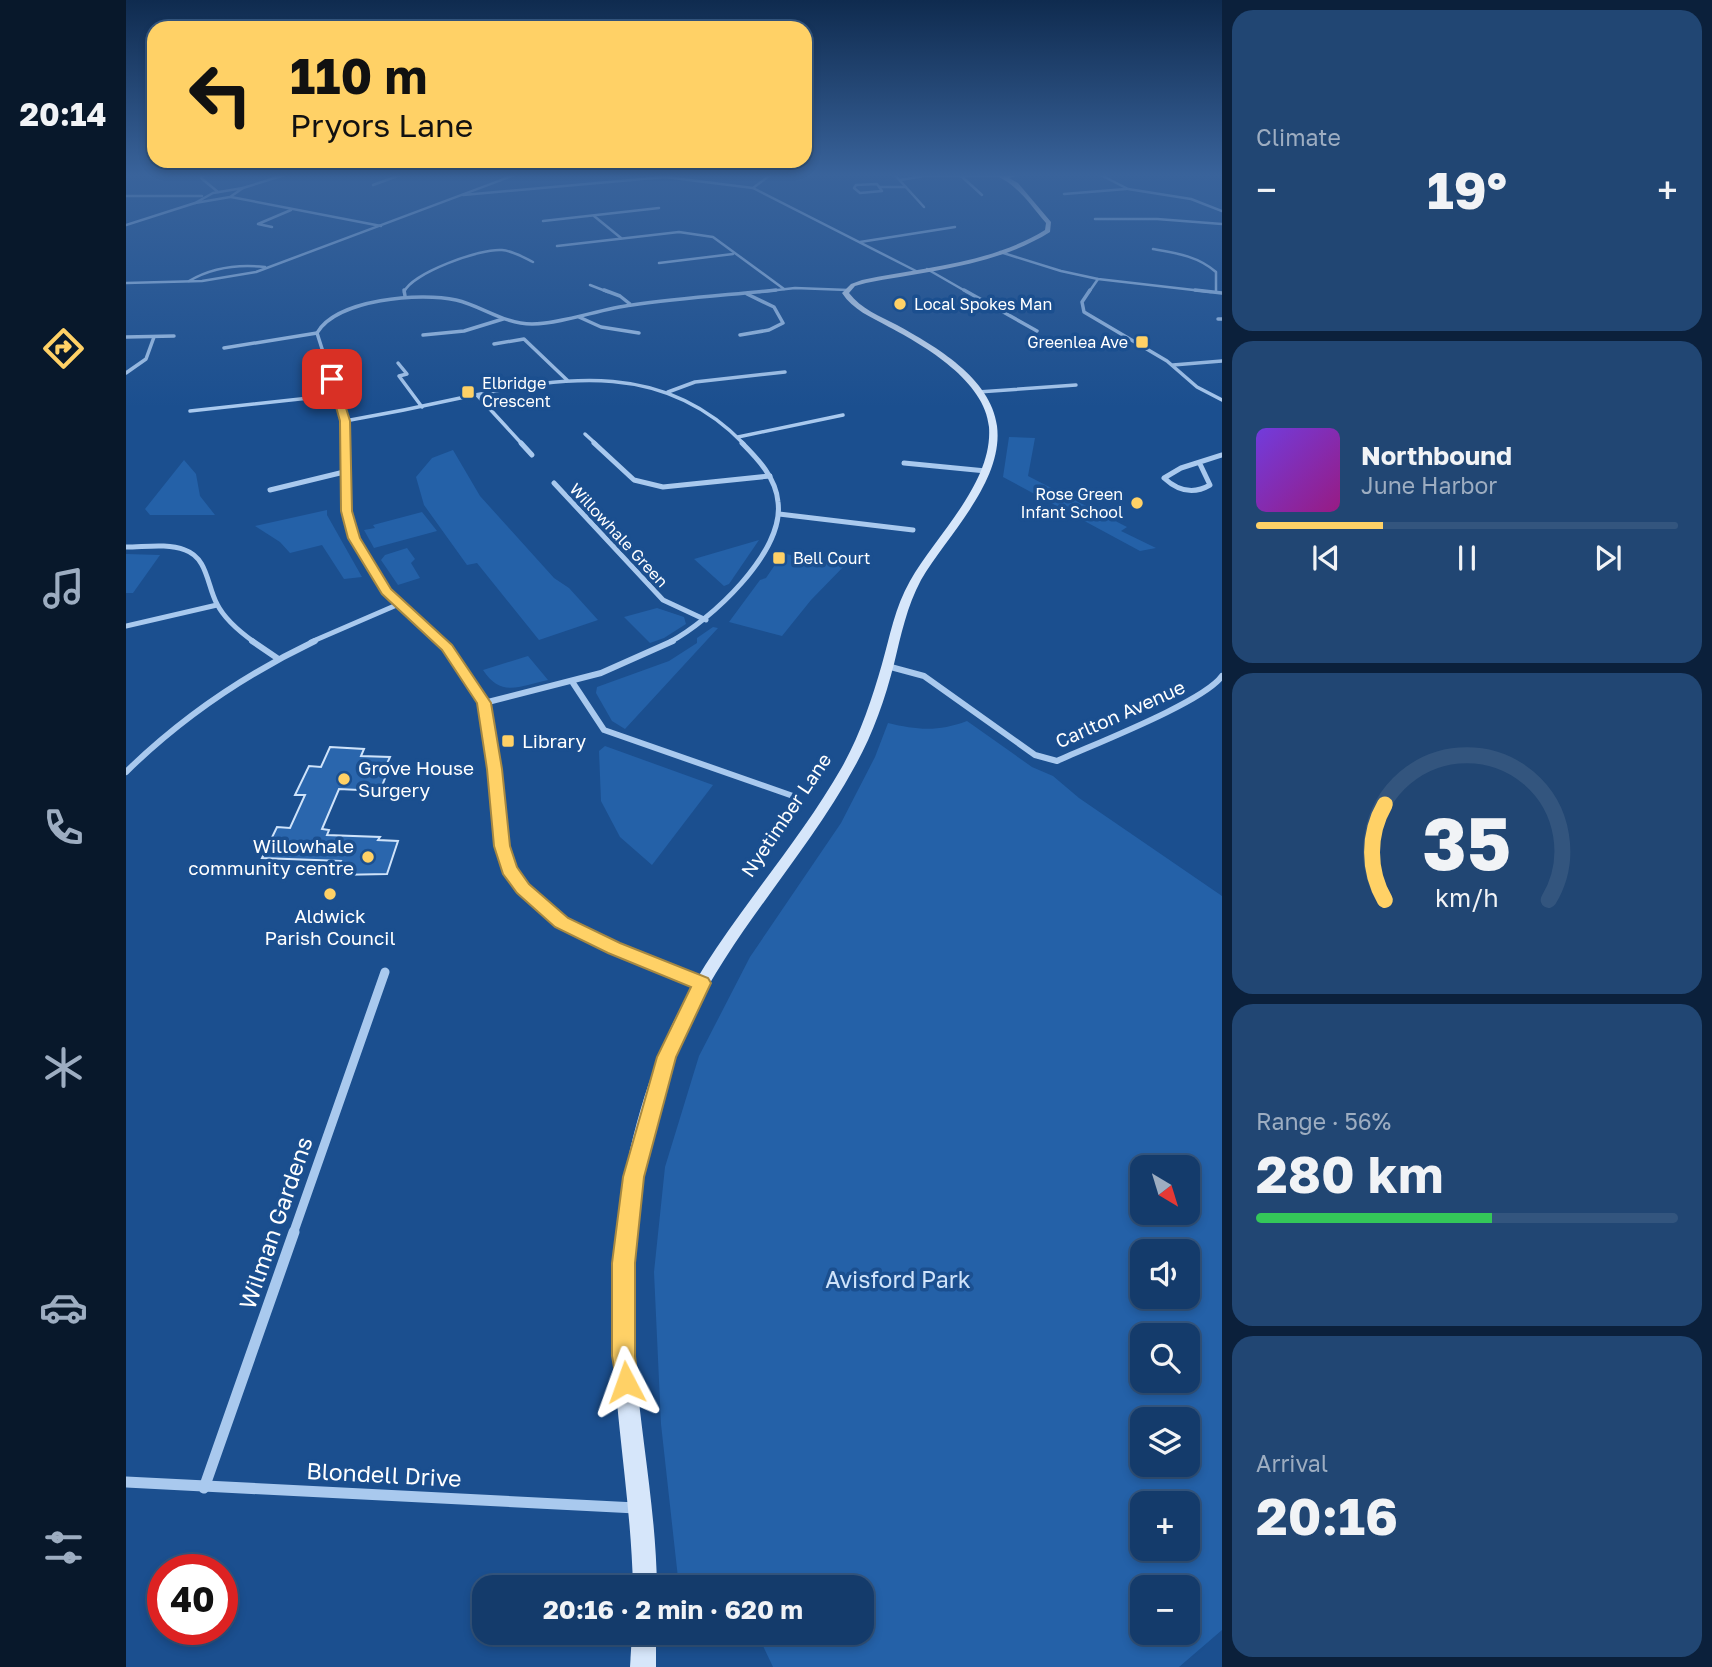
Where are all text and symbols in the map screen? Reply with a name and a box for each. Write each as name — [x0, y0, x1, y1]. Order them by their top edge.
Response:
text: 110 m — [290, 46, 427, 105]
icon: left — [175, 49, 266, 140]
text: 20:14 — [19, 95, 107, 133]
text: Pryors Lane — [290, 106, 473, 144]
text: Climate — [1256, 123, 1341, 151]
text: 19° — [1427, 158, 1507, 220]
text: − — [1256, 167, 1277, 212]
text: + — [1657, 167, 1678, 212]
place label: Local Spokes Man — [914, 294, 1052, 314]
marker: Local Spokes Man — [892, 296, 908, 312]
icon: directions — [39, 324, 88, 373]
place label: Greenlea Ave — [1027, 332, 1128, 352]
marker: Greenlea Ave — [1134, 334, 1150, 350]
pin — [302, 349, 362, 409]
icon: arrive — [313, 360, 351, 398]
place label: Elbridge Crescent — [482, 373, 551, 411]
marker: Elbridge Crescent — [460, 384, 476, 400]
text: Northbound — [1361, 440, 1512, 471]
text: June Harbor — [1361, 471, 1497, 499]
street label: Willowhale Green — [566, 479, 672, 591]
place label: Rose Green Infant School — [1020, 484, 1123, 522]
marker: Rose Green Infant School — [1129, 495, 1145, 511]
icon: previous — [1307, 539, 1345, 577]
icon: pause — [1448, 539, 1486, 577]
icon: next — [1589, 539, 1627, 577]
place label: Bell Court — [793, 548, 870, 568]
marker: Bell Court — [771, 550, 787, 566]
icon: music — [39, 564, 88, 613]
street label: Carlton Avenue — [1051, 675, 1188, 752]
place label: Library — [522, 729, 587, 752]
marker: Library — [500, 733, 516, 749]
street label: Nyetimber Lane — [736, 748, 836, 881]
place label: Grove House Surgery — [358, 756, 474, 801]
marker: Grove House Surgery — [336, 771, 352, 787]
text: 35 — [1423, 799, 1511, 886]
icon: phone — [39, 803, 88, 852]
place label: Willowhale community centre — [188, 834, 354, 879]
marker: Willowhale community centre — [360, 849, 376, 865]
text: km/h — [1435, 881, 1499, 912]
marker: Aldwick Parish Council — [322, 886, 338, 902]
place label: Aldwick Parish Council — [264, 904, 396, 949]
icon: climate — [39, 1043, 88, 1092]
text: Range · 56% — [1256, 1107, 1391, 1135]
street label: Wilman Gardens — [232, 1133, 318, 1313]
text: 280 km — [1256, 1142, 1443, 1204]
north arrow — [1130, 1155, 1200, 1225]
map controls — [1130, 1155, 1200, 1645]
button: sound — [1130, 1239, 1200, 1309]
park label: Avisford Park — [825, 1265, 971, 1293]
icon: car — [39, 1283, 88, 1332]
button: search — [1130, 1323, 1200, 1393]
position arrow — [589, 1345, 663, 1419]
button: layers — [1130, 1407, 1200, 1477]
text: Arrival — [1256, 1449, 1328, 1477]
street label: Blondell Drive — [306, 1456, 462, 1492]
text: 20:16 — [1256, 1484, 1398, 1546]
button: + — [1130, 1491, 1200, 1561]
icon: filters — [39, 1523, 88, 1572]
speed limit sign: 40 — [147, 1554, 238, 1645]
button: − — [1130, 1575, 1200, 1645]
text: 20:16 · 2 min · 620 m — [543, 1594, 803, 1625]

